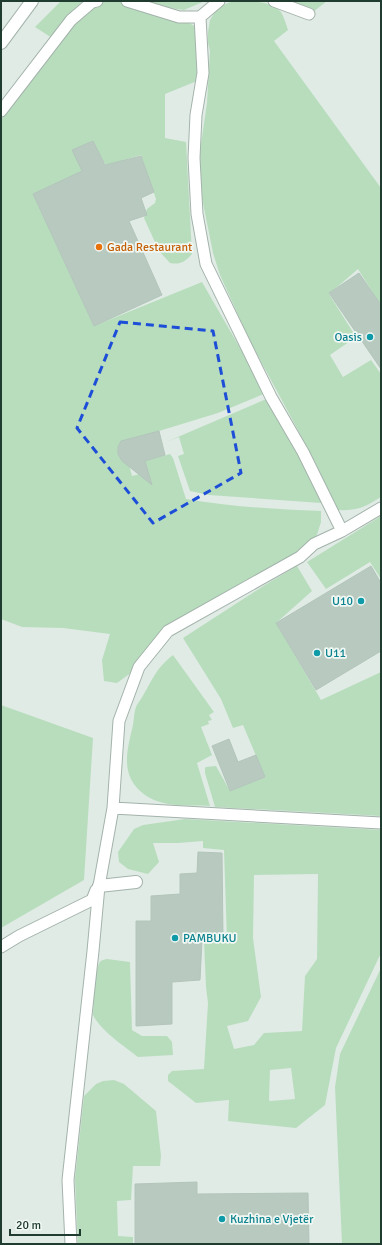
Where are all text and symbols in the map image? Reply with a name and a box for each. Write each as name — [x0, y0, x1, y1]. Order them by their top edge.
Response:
place label: Gada Restaurant — [107, 240, 192, 255]
marker: Gada Restaurant — [94, 242, 104, 252]
place label: Oasis — [334, 330, 362, 345]
marker: Oasis — [365, 332, 375, 342]
place label: U10 — [332, 594, 353, 609]
marker: U10 — [356, 596, 366, 606]
place label: U11 — [325, 646, 346, 661]
marker: U11 — [312, 648, 322, 658]
place label: PAMBUKU — [183, 931, 237, 946]
marker: PAMBUKU — [170, 933, 180, 943]
scale bar — [10, 1211, 80, 1237]
place label: Kuzhina e Vjetër — [230, 1212, 314, 1227]
marker: Kuzhina e Vjetër — [217, 1214, 227, 1224]
text: 20 m — [16, 1218, 41, 1233]

